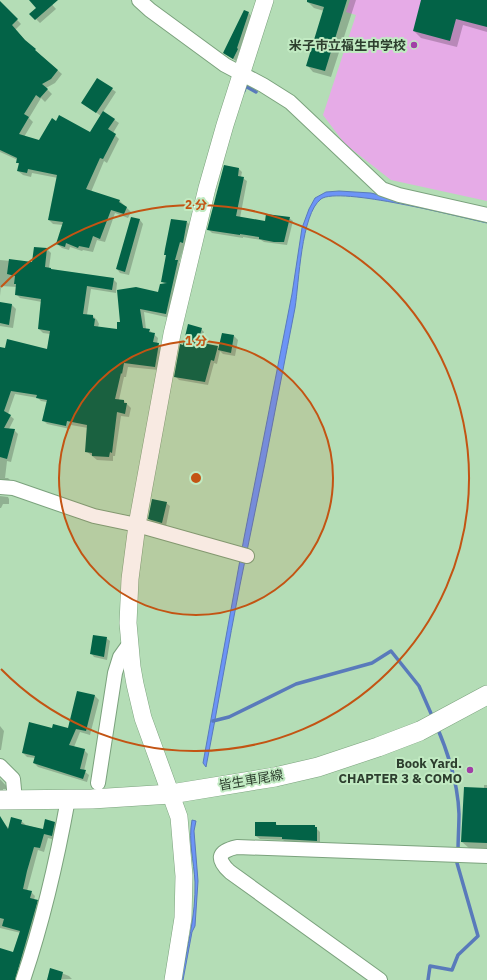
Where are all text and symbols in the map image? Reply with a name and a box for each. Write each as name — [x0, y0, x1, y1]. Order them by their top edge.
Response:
place label: 米子市立福生中学校 — [289, 37, 406, 54]
marker: 米子市立福生中学校 — [409, 40, 419, 50]
text: 2 分 — [185, 197, 207, 212]
text: 1 分 — [185, 333, 207, 348]
centre of rings — [189, 471, 203, 485]
place label: Book Yard. CHAPTER 3 & COMO — [339, 755, 462, 787]
marker: Book Yard. CHAPTER 3 & COMO — [465, 765, 475, 775]
street label: 皆生車尾線 — [218, 766, 284, 794]

